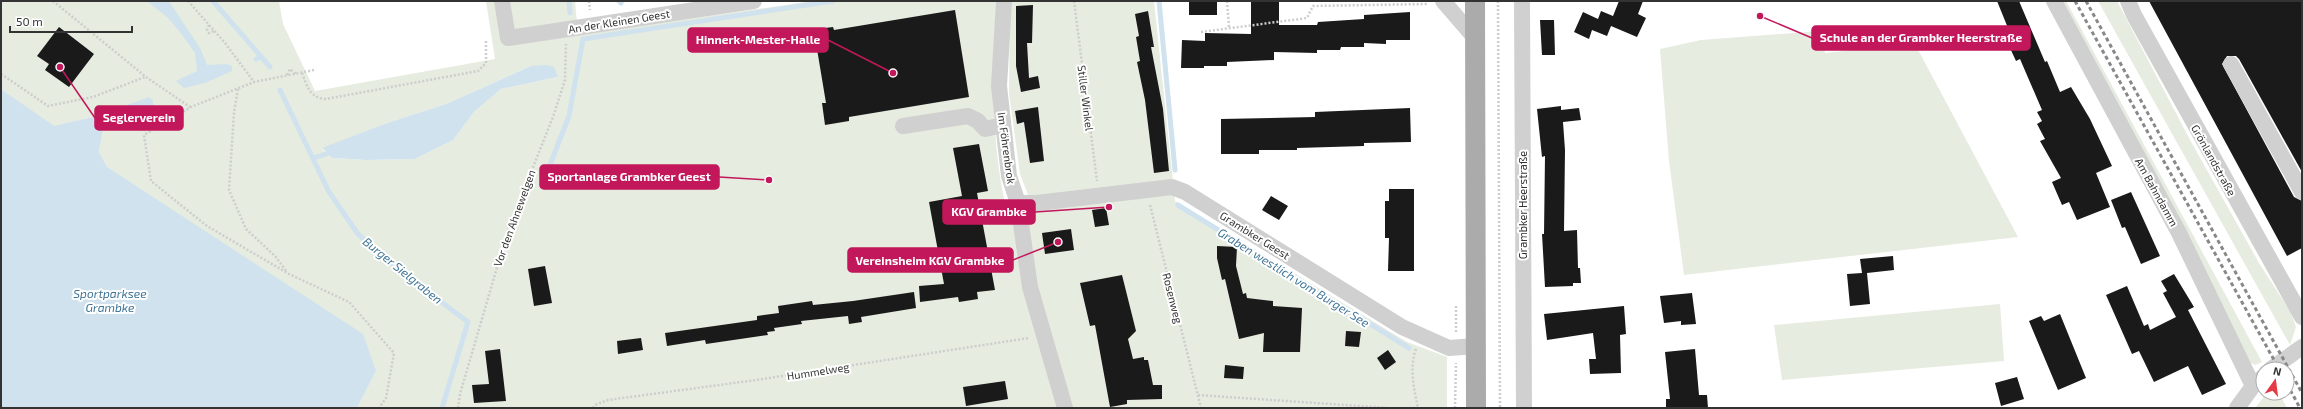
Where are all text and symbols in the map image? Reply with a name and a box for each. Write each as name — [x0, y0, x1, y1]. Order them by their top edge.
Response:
street label: An der Kleinen Geest — [567, 7, 671, 35]
scale bar — [10, 8, 132, 34]
text: 50 m — [16, 14, 43, 28]
callout: Schule an der Grambker Heerstraße — [1812, 26, 2030, 50]
callout: Hinnerk-Mester-Halle — [688, 28, 828, 52]
text: Schule an der Grambker Heerstraße — [1820, 30, 2022, 44]
text: Hinnerk-Mester-Halle — [696, 32, 821, 46]
street label: Stiller Winkel — [1076, 64, 1097, 132]
callout: Seglerverein — [95, 106, 183, 130]
text: Seglerverein — [103, 110, 175, 124]
street label: Im Föhrenbrok — [996, 111, 1019, 185]
street label: Grönlandstraße — [2189, 122, 2239, 198]
street label: Grambker Heerstraße — [1516, 151, 1529, 259]
street label: Am Bahndamm — [2133, 156, 2181, 228]
callout: Sportanlage Grambker Geest — [540, 165, 719, 189]
street label: Vor den Ahnewelgen — [490, 168, 538, 268]
text: Sportanlage Grambker Geest — [547, 169, 711, 183]
callout: KGV Grambke — [943, 200, 1035, 224]
text: KGV Grambke — [951, 204, 1027, 218]
street label: Grambker Geest — [1218, 208, 1292, 262]
water label: Graben westlich vom Burger See — [1216, 224, 1373, 330]
water label: Burger Sielgraben — [361, 234, 445, 306]
callout: Vereinsheim KGV Grambke — [848, 248, 1013, 272]
text: Vereinsheim KGV Grambke — [856, 253, 1005, 267]
street label: Rosenweg — [1160, 271, 1186, 325]
water label: Sportparksee Grambke — [73, 286, 147, 314]
street label: Hummelweg — [786, 360, 850, 382]
north arrow — [2255, 361, 2295, 401]
text: N — [2272, 364, 2283, 378]

